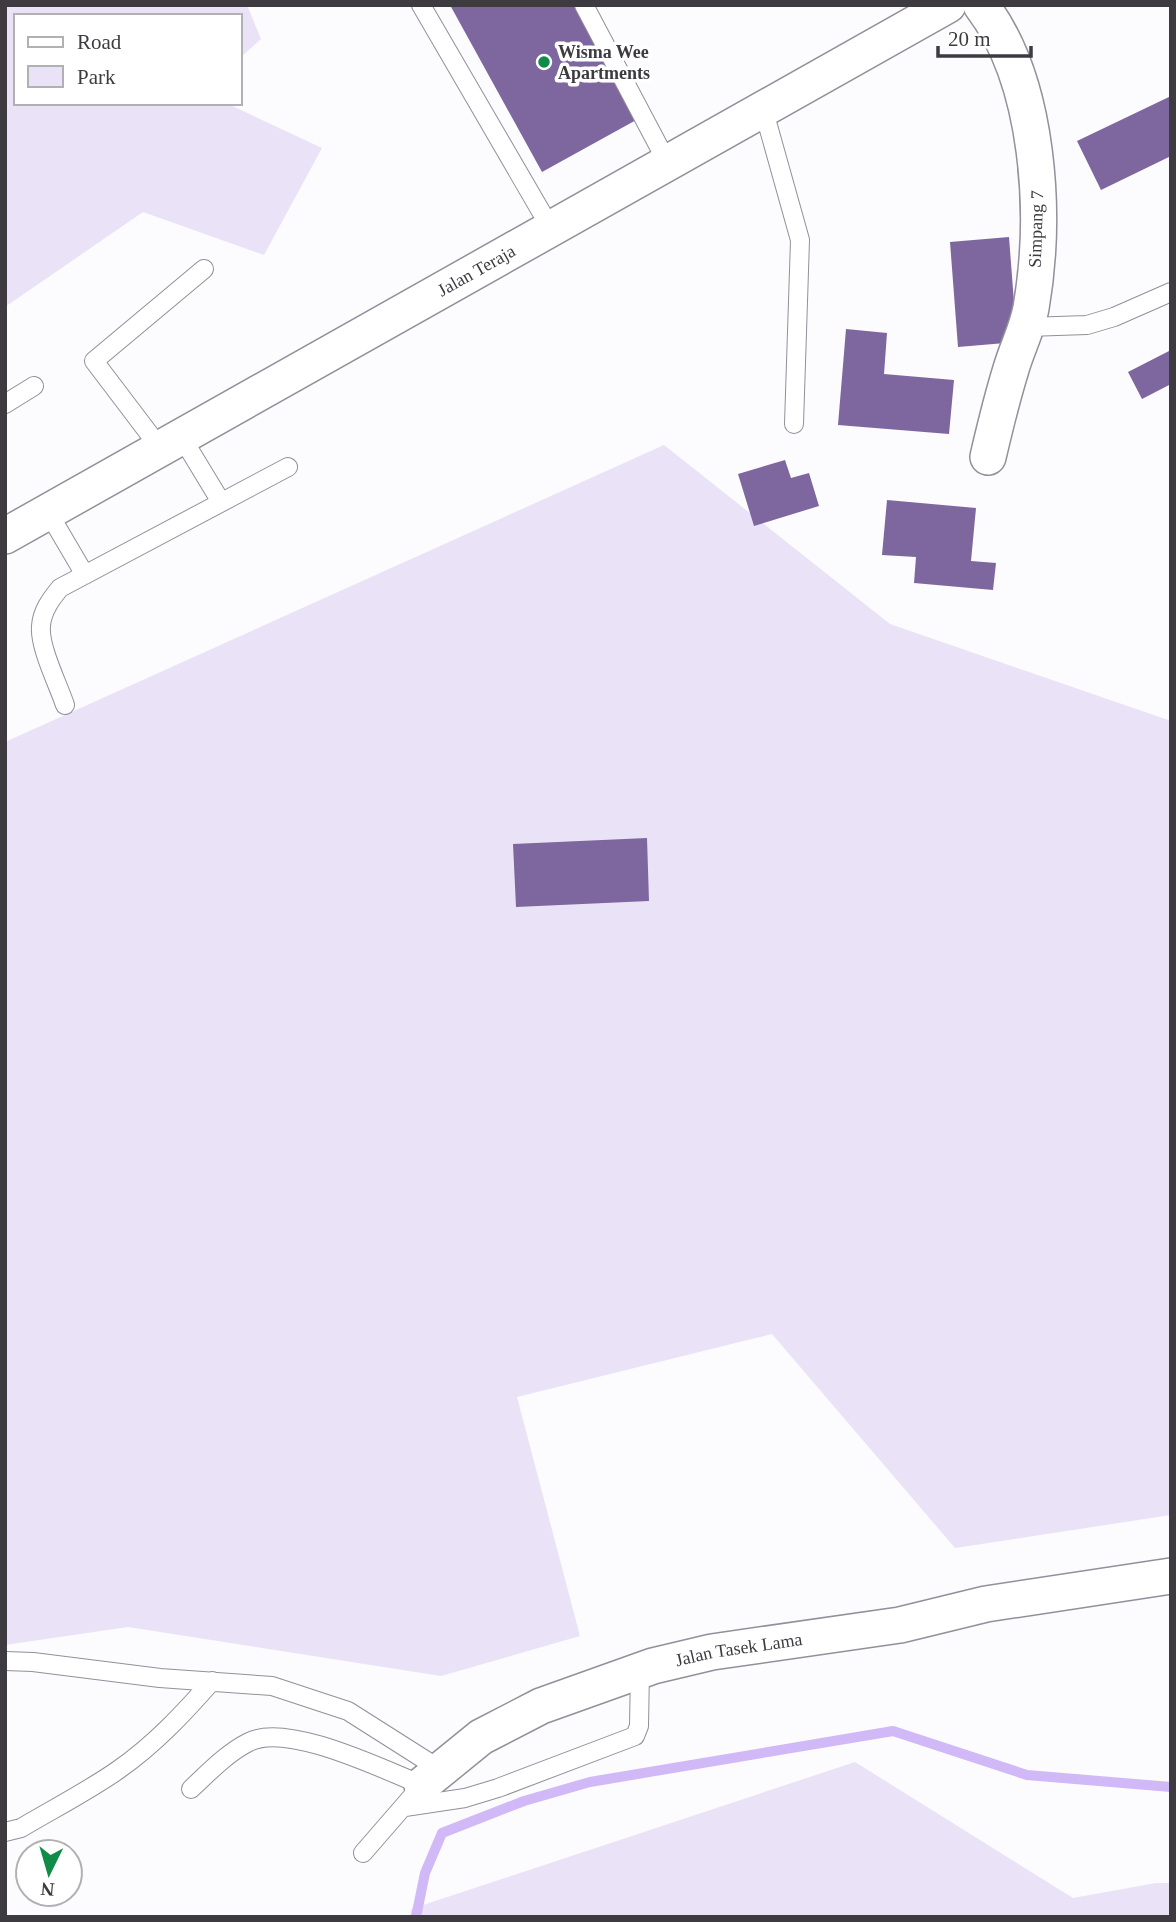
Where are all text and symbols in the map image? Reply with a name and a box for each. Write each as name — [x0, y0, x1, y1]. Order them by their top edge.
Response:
legend — [14, 14, 242, 105]
scale bar — [938, 14, 1031, 58]
text: 20 m — [948, 27, 991, 51]
text: Road — [77, 30, 122, 54]
place label: Wisma Wee Apartments — [558, 42, 650, 83]
marker: Wisma Wee Apartments — [536, 54, 552, 70]
text: Park — [77, 65, 116, 89]
street label: Simpang 7 — [1025, 190, 1047, 268]
street label: Jalan Teraja — [434, 241, 519, 300]
street label: Jalan Tasek Lama — [673, 1629, 804, 1670]
north arrow — [14, 1838, 84, 1908]
text: N — [40, 1878, 55, 1900]

